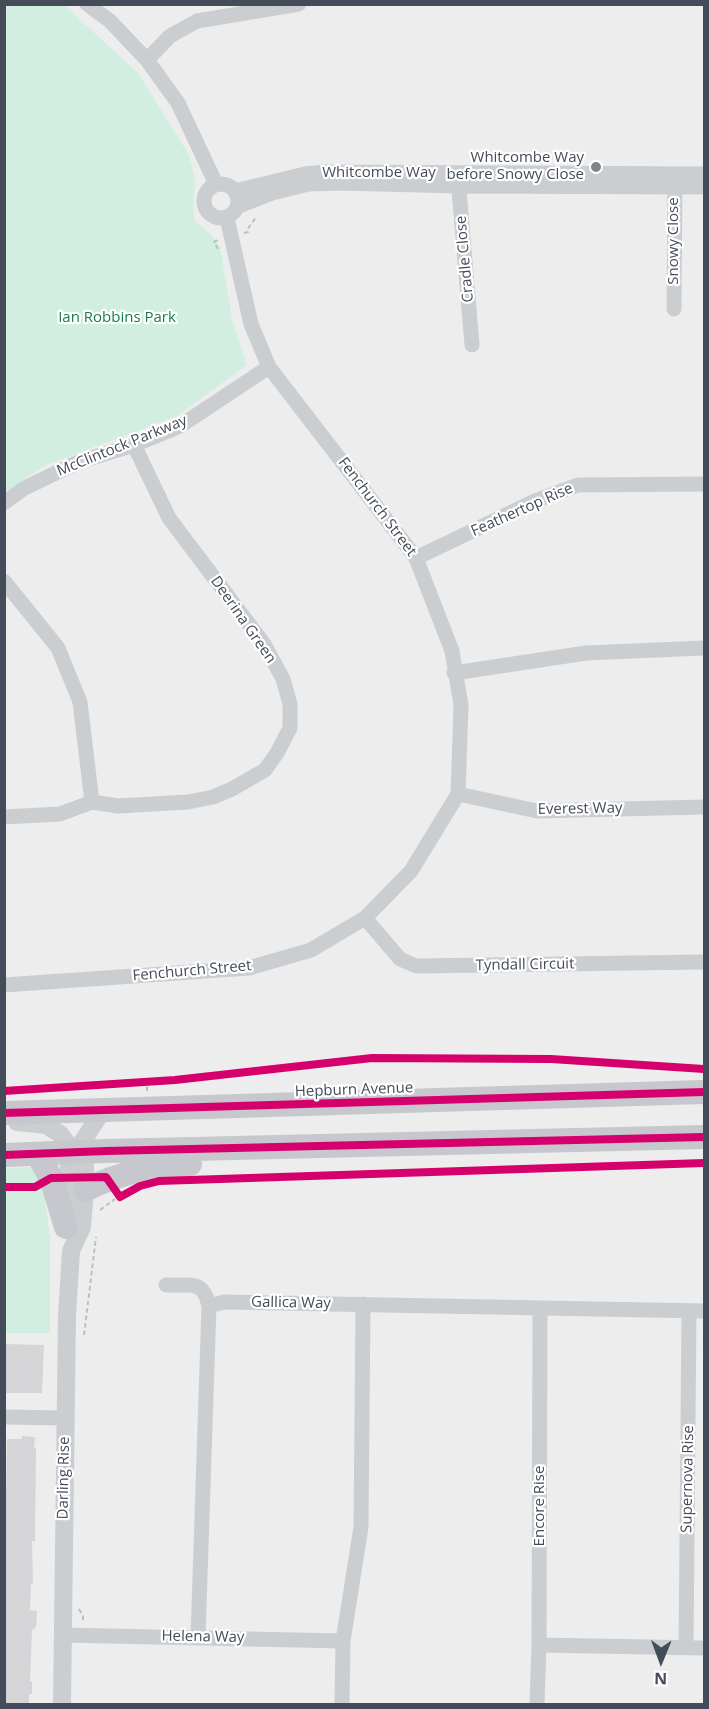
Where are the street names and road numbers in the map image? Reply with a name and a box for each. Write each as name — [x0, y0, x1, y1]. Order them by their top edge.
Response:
street label: Whitcombe Way — [322, 164, 436, 182]
street label: Snowy Close — [665, 197, 683, 285]
street label: Cradle Close — [452, 215, 478, 303]
street label: McClintock Parkway — [54, 412, 190, 480]
street label: Fenchurch Street — [334, 454, 420, 560]
street label: Feathertop Rise — [468, 479, 576, 541]
street label: Deerina Green — [206, 573, 280, 667]
street label: Everest Way — [537, 799, 623, 819]
street label: Tyndall Circuit — [475, 955, 575, 975]
street label: Fenchurch Street — [132, 957, 252, 985]
street label: Hepburn Avenue — [294, 1079, 414, 1101]
street label: Gallica Way — [251, 1293, 331, 1313]
street label: Supernova Rise — [678, 1425, 698, 1533]
street label: Darling Rise — [54, 1436, 74, 1520]
street label: Encore Rise — [531, 1466, 549, 1546]
street label: Helena Way — [161, 1627, 245, 1647]

